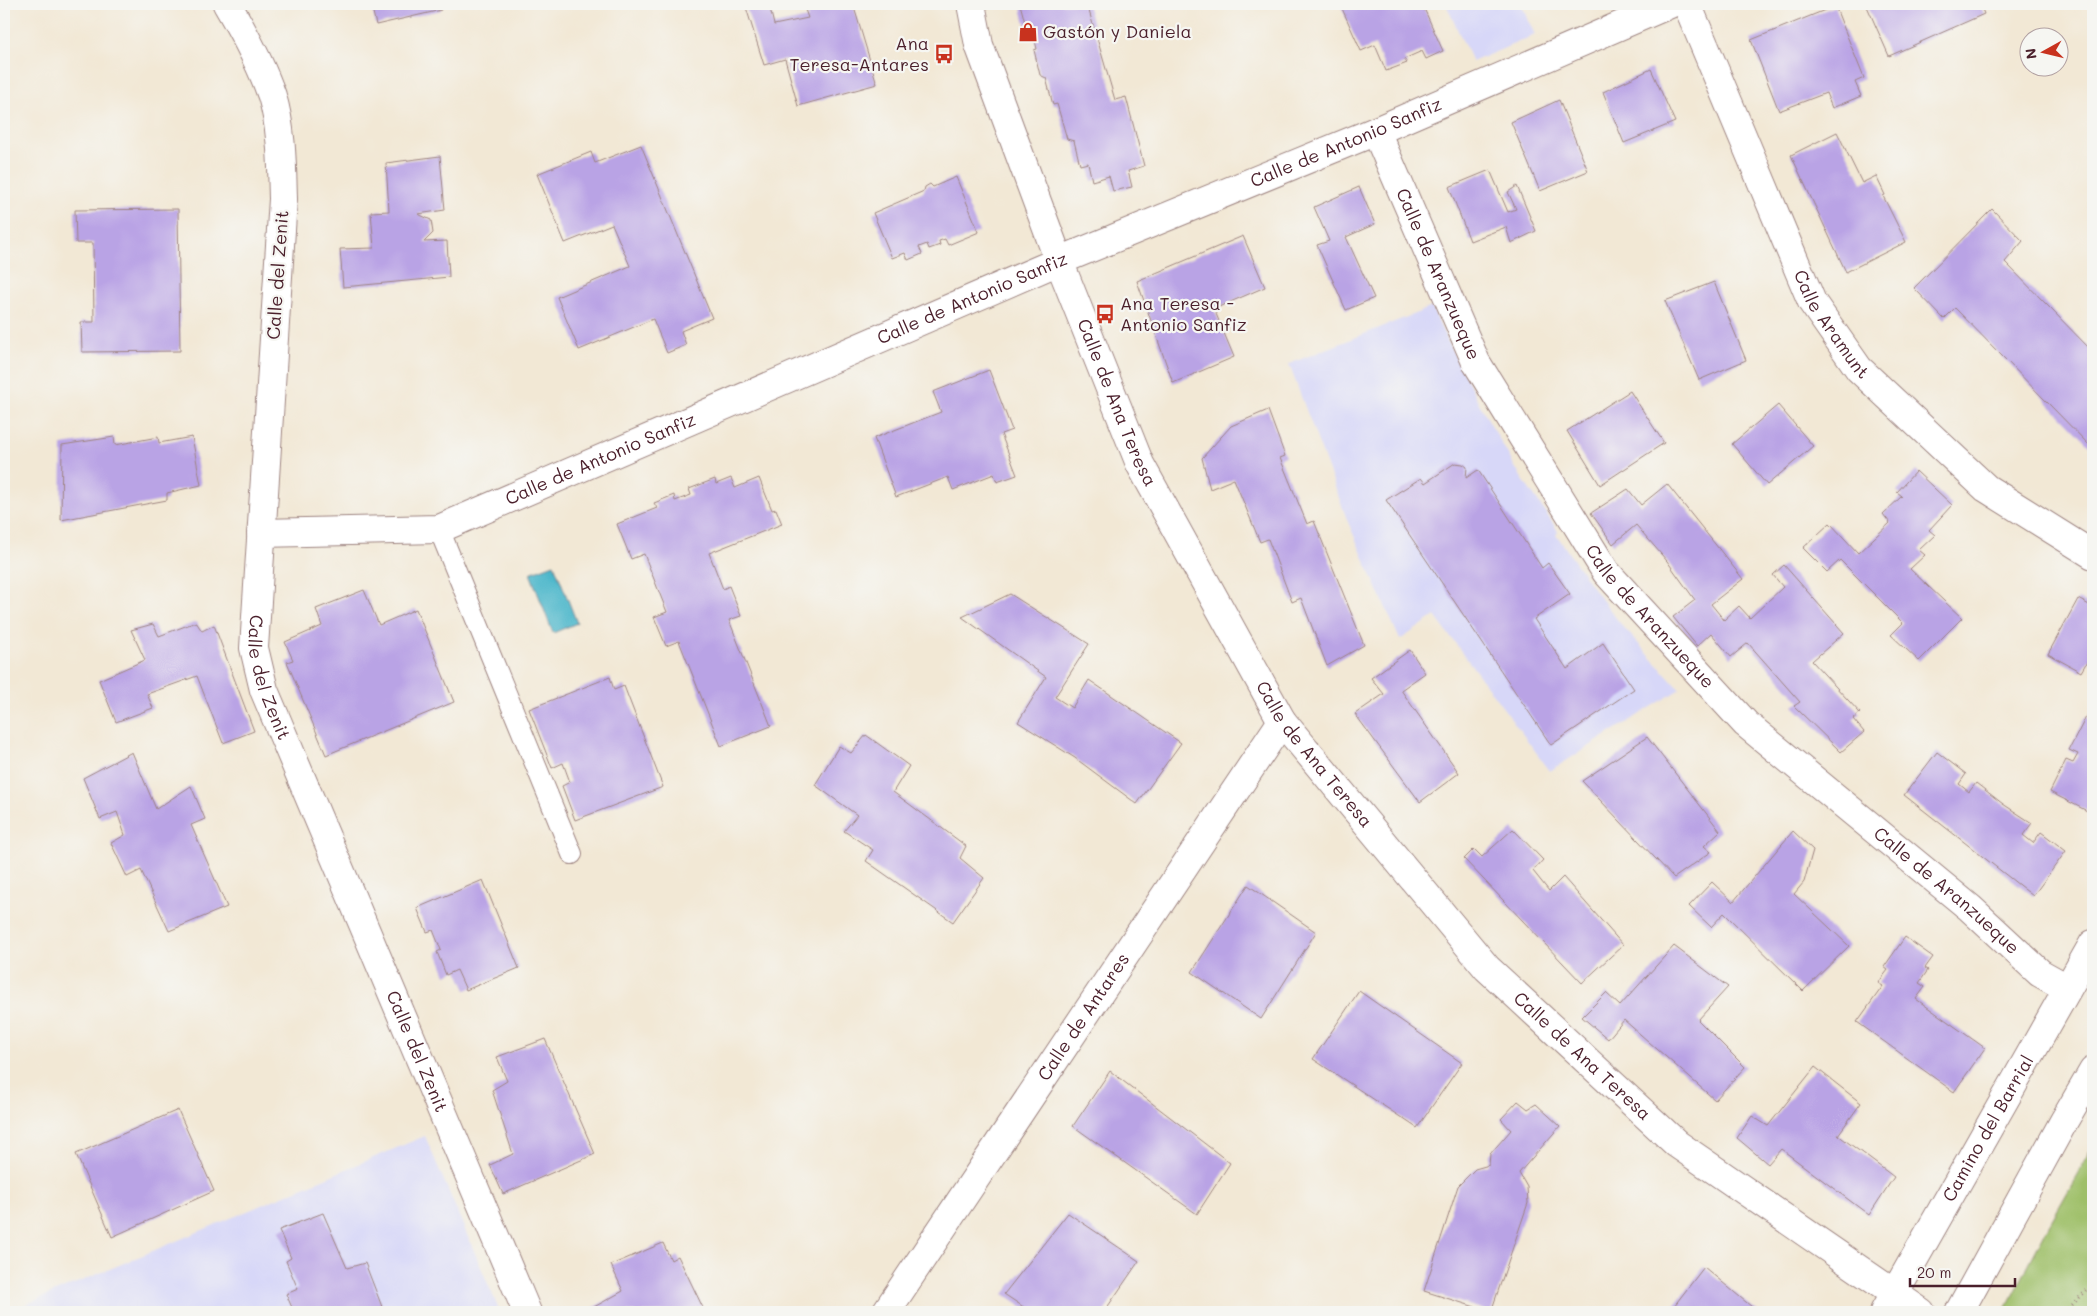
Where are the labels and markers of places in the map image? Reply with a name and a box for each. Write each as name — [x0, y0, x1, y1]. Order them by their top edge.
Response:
place label: Gastón y Daniela — [1043, 19, 1192, 43]
shop icon: Gastón y Daniela — [1017, 21, 1039, 43]
place label: Ana Teresa-Antares — [790, 31, 929, 76]
bus stop icon: Ana Teresa-Antares — [933, 43, 955, 65]
place label: Ana Teresa - Antonio Sanfiz — [1120, 291, 1247, 336]
bus stop icon: Ana Teresa - Antonio Sanfiz — [1094, 303, 1116, 325]

